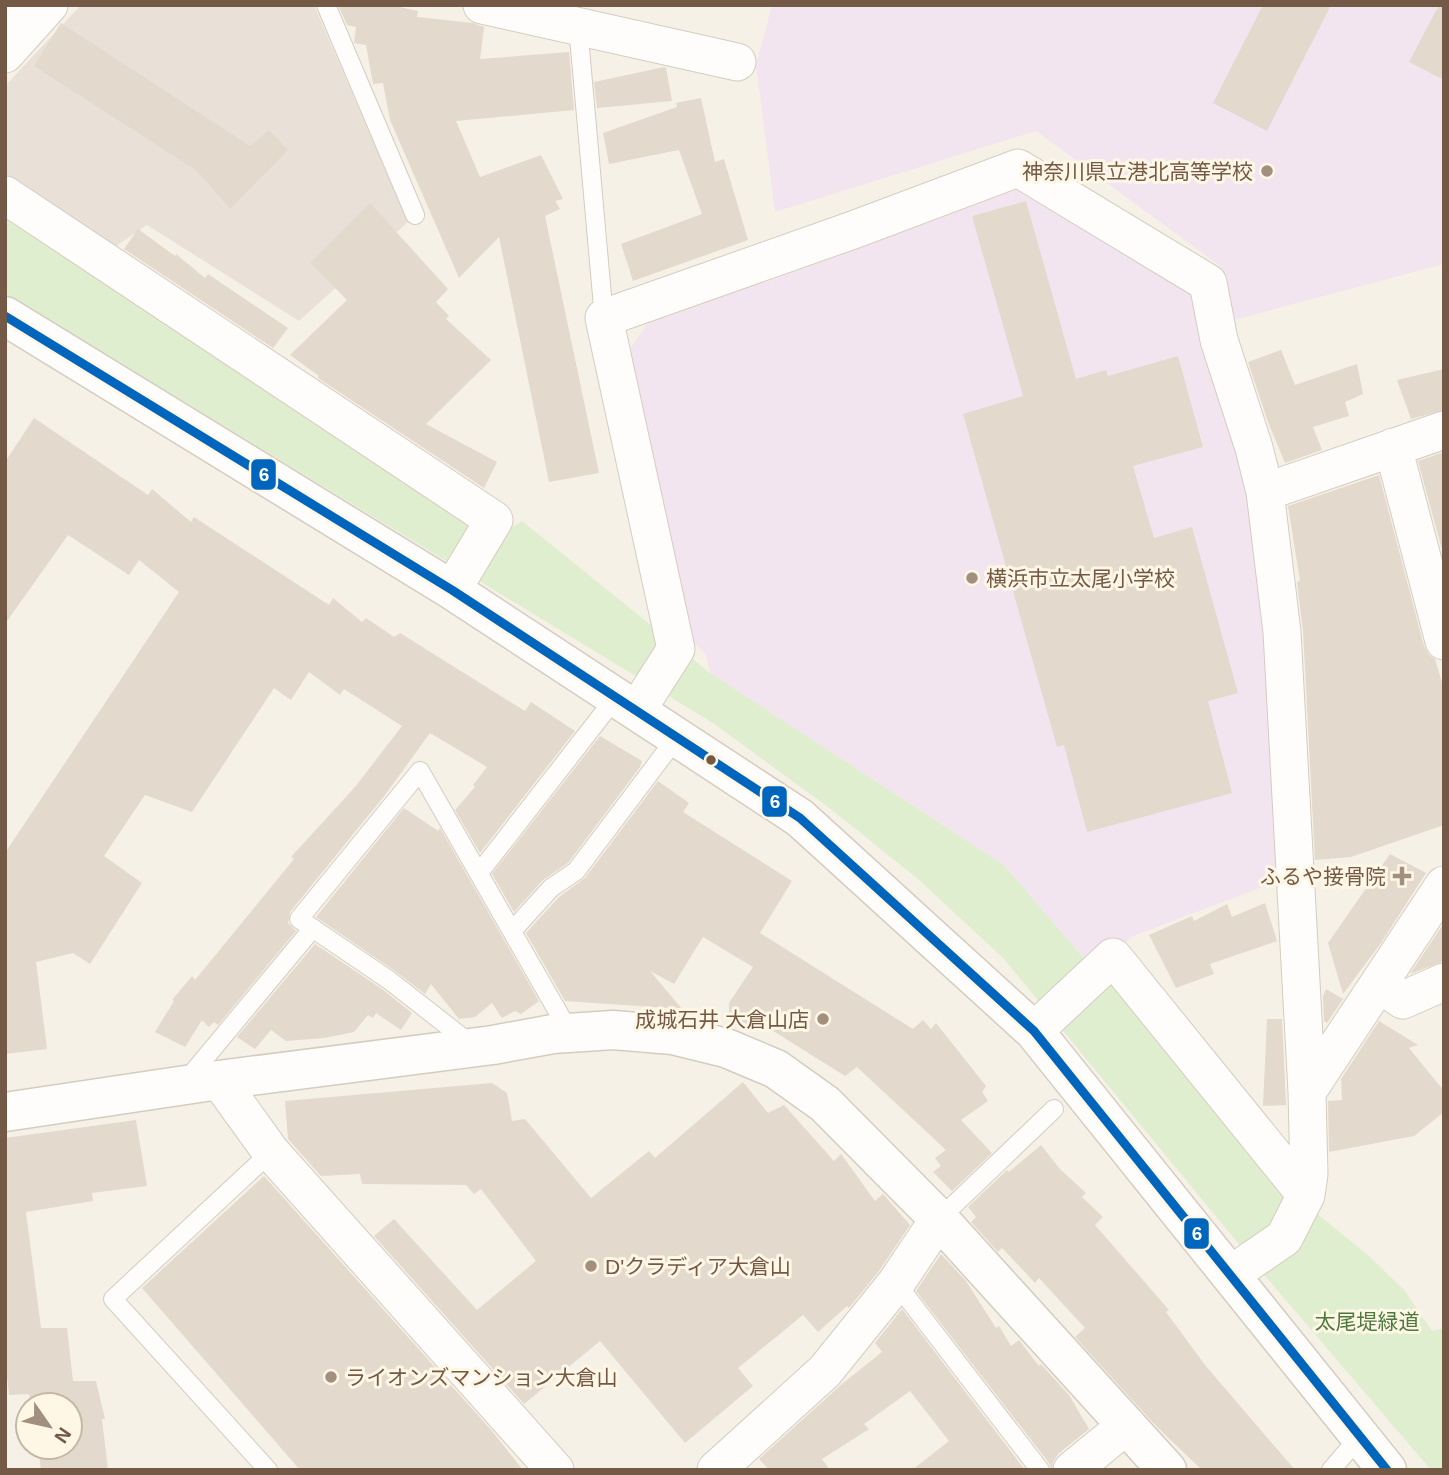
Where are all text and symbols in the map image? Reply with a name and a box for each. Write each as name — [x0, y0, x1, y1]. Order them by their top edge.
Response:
place label: 神奈川県立港北高等学校 — [1022, 160, 1253, 183]
marker: 神奈川県立港北高等学校 — [1259, 163, 1275, 179]
line badge: 6 — [250, 458, 277, 491]
text: 6 — [259, 464, 269, 485]
place label: 横浜市立太尾小学校 — [986, 567, 1175, 590]
marker: 横浜市立太尾小学校 — [964, 570, 980, 586]
unlabelled marker — [704, 753, 718, 767]
line badge: 6 — [761, 785, 788, 818]
text: 6 — [770, 791, 780, 812]
place label: ふるや接骨院 — [1260, 865, 1386, 888]
marker: ふるや接骨院 — [1392, 866, 1412, 886]
place label: 成城石井 大倉山店 — [635, 1008, 809, 1031]
marker: 成城石井 大倉山店 — [815, 1011, 831, 1027]
line badge: 6 — [1183, 1217, 1210, 1250]
text: 6 — [1192, 1223, 1202, 1244]
place label: D'クラディア大倉山 — [605, 1255, 791, 1278]
marker: D'クラディア大倉山 — [583, 1258, 599, 1274]
park label: 太尾堤緑道 — [1315, 1310, 1420, 1333]
place label: ライオンズマンション大倉山 — [345, 1366, 618, 1389]
marker: ライオンズマンション大倉山 — [323, 1369, 339, 1385]
north arrow — [14, 1391, 84, 1461]
text: N — [50, 1424, 75, 1447]

